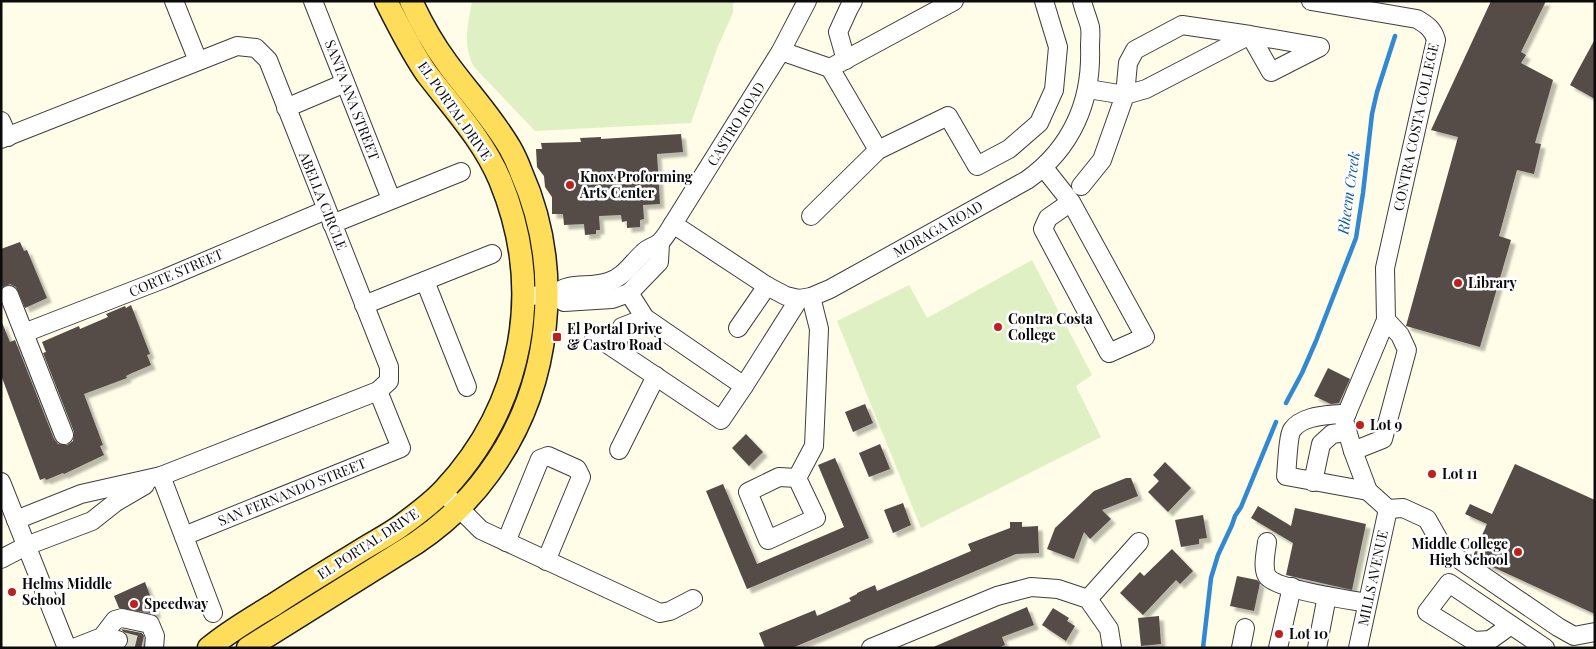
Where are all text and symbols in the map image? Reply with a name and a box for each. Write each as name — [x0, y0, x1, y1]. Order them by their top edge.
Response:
street label: SANTA ANA STREET — [321, 37, 384, 163]
street label: CONTRA COSTA COLLEGE — [1388, 41, 1443, 213]
street label: EL PORTAL DRIVE — [414, 57, 497, 164]
street label: CASTRO ROAD — [702, 78, 769, 169]
street label: ABELLA CIRCLE — [295, 148, 352, 253]
water label: Rheem Creek — [1332, 150, 1364, 237]
place label: Knox Proforming Arts Center — [579, 167, 693, 202]
marker: Knox Proforming Arts Center — [564, 179, 576, 191]
street label: MORAGA ROAD — [889, 196, 986, 261]
street label: CORTE STREET — [126, 244, 226, 301]
place label: Library — [1468, 273, 1517, 292]
marker: Library — [1452, 277, 1464, 289]
place label: Contra Costa College — [1008, 309, 1093, 344]
place label: El Portal Drive & Castro Road — [567, 319, 663, 354]
marker: Contra Costa College — [992, 321, 1004, 333]
marker: El Portal Drive & Castro Road — [551, 331, 563, 343]
place label: Lot 9 — [1370, 415, 1403, 434]
marker: Lot 9 — [1354, 419, 1366, 431]
street label: SAN FERNANDO STREET — [215, 453, 369, 530]
place label: Lot 11 — [1442, 464, 1477, 483]
marker: Lot 11 — [1426, 468, 1438, 480]
street label: EL PORTAL DRIVE — [313, 504, 422, 583]
street label: MILLS AVENUE — [1353, 528, 1392, 628]
place label: Middle College High School — [1411, 534, 1509, 569]
marker: Middle College High School — [1512, 546, 1524, 558]
place label: Helms Middle School — [22, 574, 112, 609]
marker: Helms Middle School — [6, 586, 18, 598]
place label: Speedway — [144, 594, 209, 613]
marker: Speedway — [128, 598, 140, 610]
place label: Lot 10 — [1289, 624, 1328, 643]
marker: Lot 10 — [1273, 628, 1285, 640]

